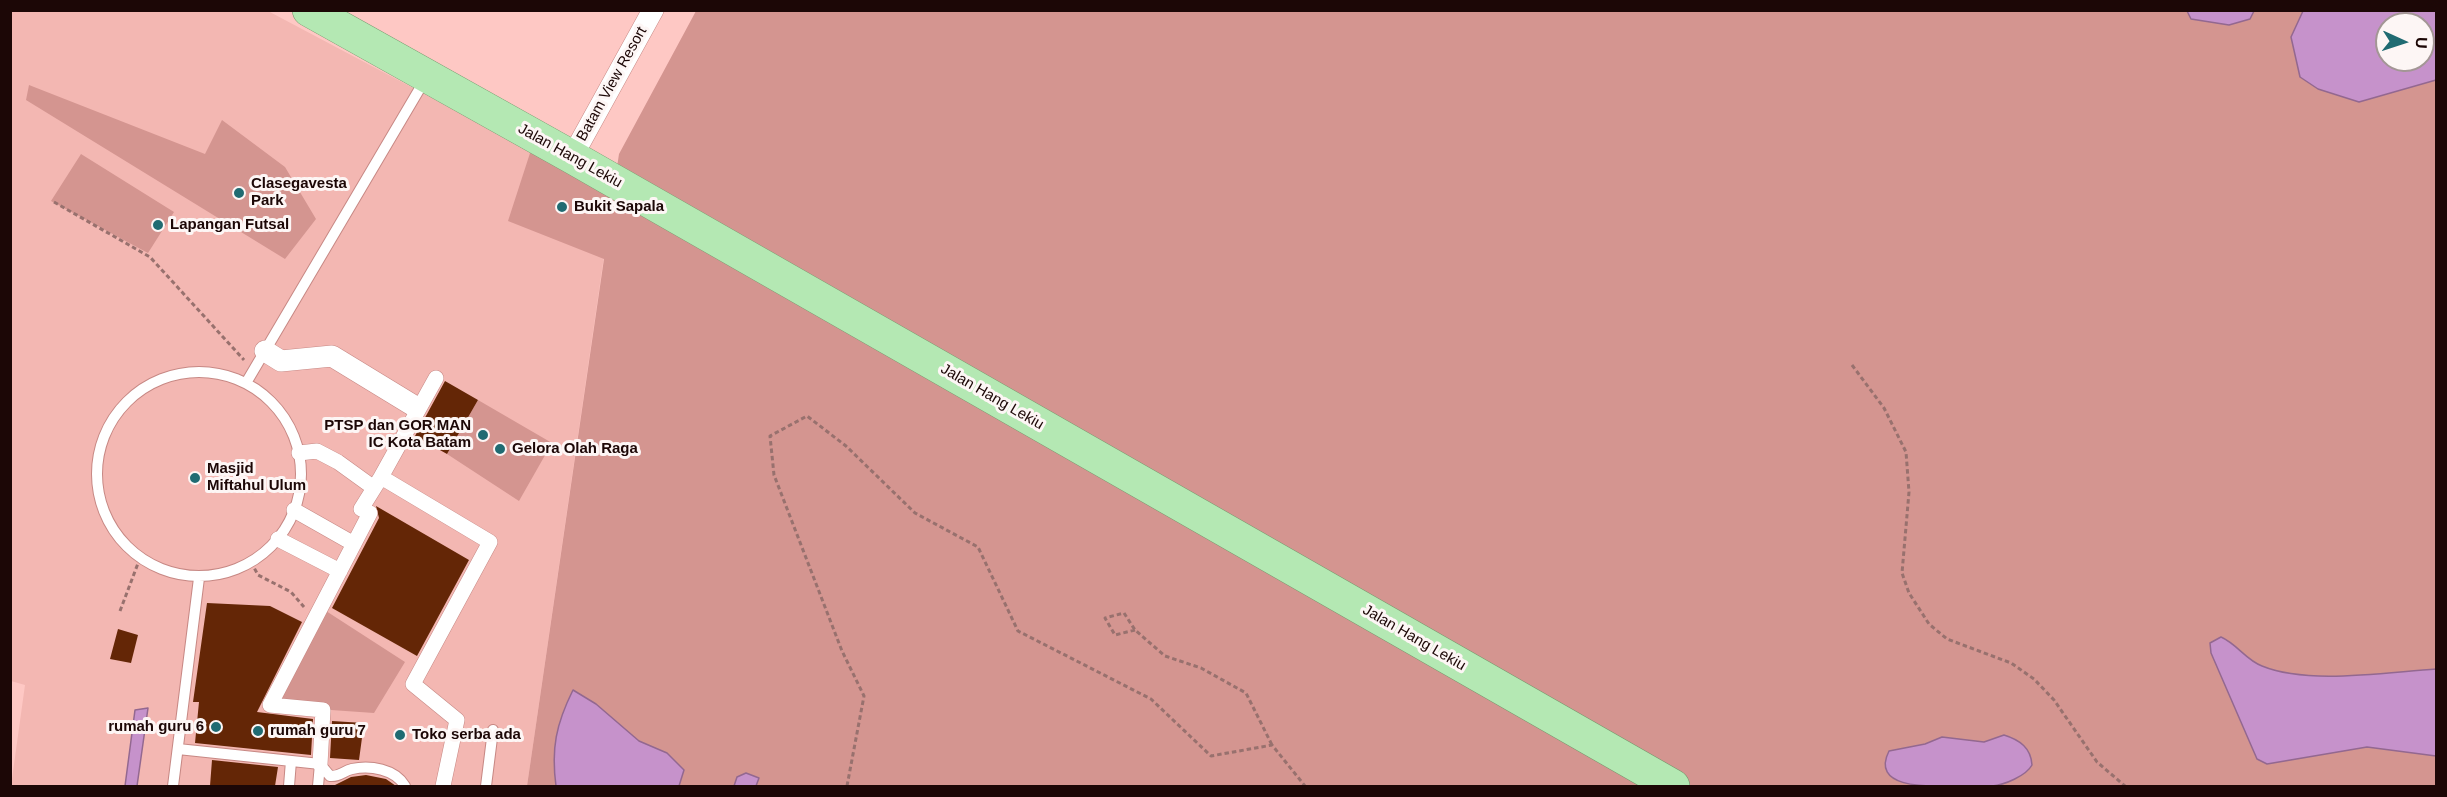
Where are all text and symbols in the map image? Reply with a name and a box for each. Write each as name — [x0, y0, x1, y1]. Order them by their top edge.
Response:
north arrow — [2375, 12, 2435, 72]
street label: Batam View Resort — [573, 24, 651, 144]
text: U — [2413, 37, 2430, 49]
street label: Jalan Hang Lekiu — [515, 120, 625, 192]
place label: Clasegavesta Park — [251, 175, 347, 210]
marker: Clasegavesta Park — [232, 186, 246, 200]
place label: Bukit Sapala — [574, 198, 664, 216]
marker: Bukit Sapala — [555, 200, 569, 214]
place label: Lapangan Futsal — [170, 216, 289, 234]
marker: Lapangan Futsal — [151, 218, 165, 232]
street label: Jalan Hang Lekiu — [937, 360, 1047, 434]
place label: PTSP dan GOR MAN IC Kota Batam — [324, 417, 471, 452]
marker: PTSP dan GOR MAN IC Kota Batam — [476, 428, 490, 442]
place label: Gelora Olah Raga — [512, 440, 638, 458]
marker: Gelora Olah Raga — [493, 442, 507, 456]
place label: Masjid Miftahul Ulum — [207, 460, 306, 495]
marker: Masjid Miftahul Ulum — [188, 471, 202, 485]
street label: Jalan Hang Lekiu — [1359, 601, 1469, 675]
place label: rumah guru 6 — [108, 718, 204, 736]
marker: rumah guru 6 — [209, 720, 223, 734]
place label: rumah guru 7 — [270, 722, 366, 740]
marker: rumah guru 7 — [251, 724, 265, 738]
place label: Toko serba ada — [412, 726, 521, 744]
marker: Toko serba ada — [393, 728, 407, 742]

